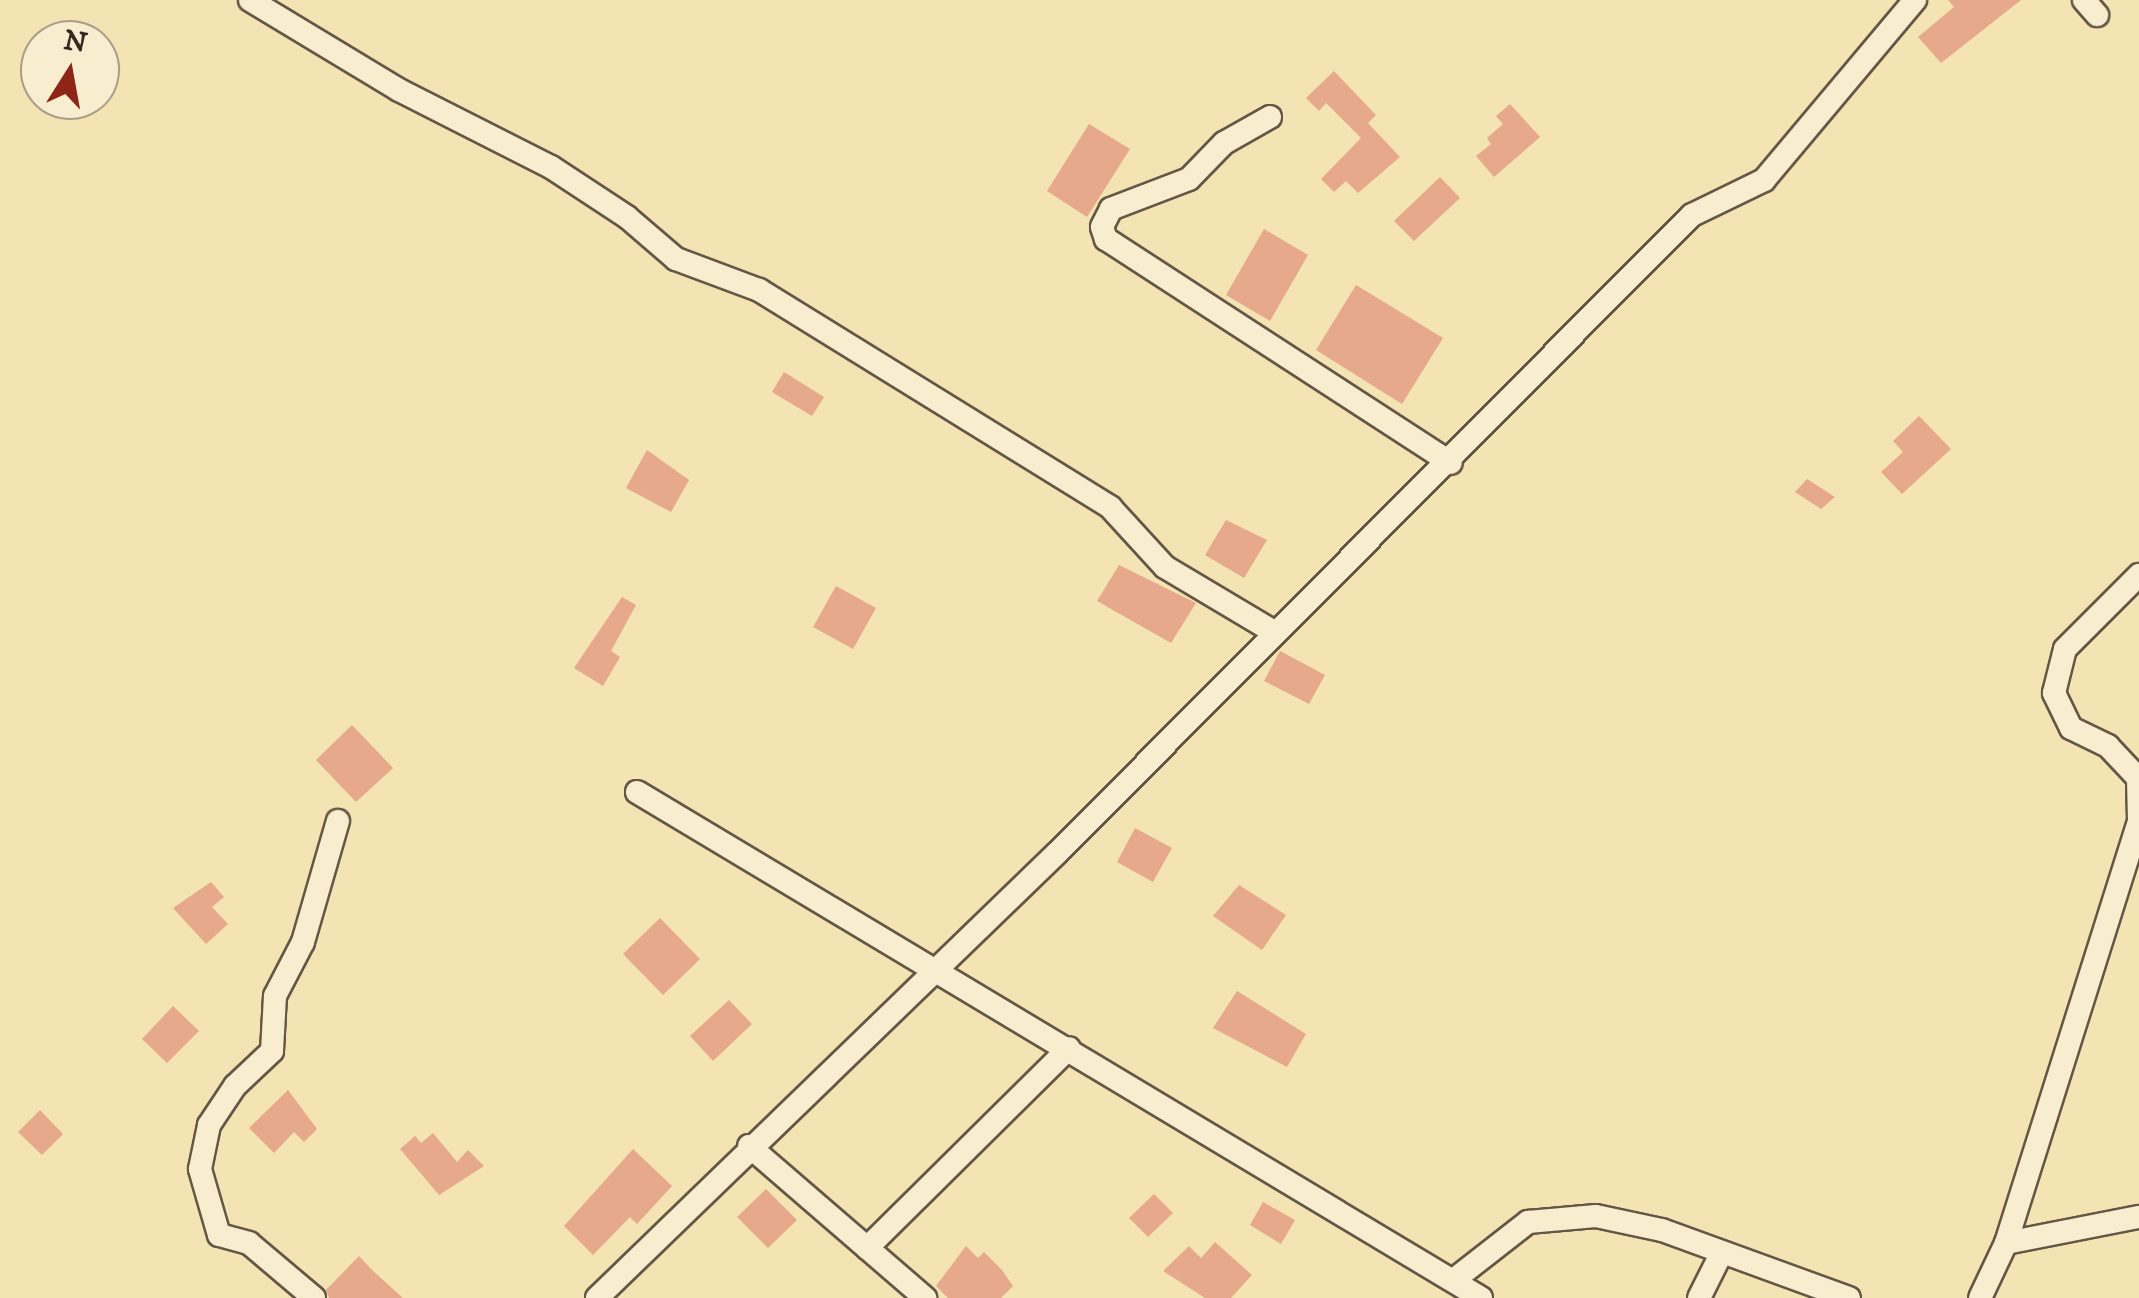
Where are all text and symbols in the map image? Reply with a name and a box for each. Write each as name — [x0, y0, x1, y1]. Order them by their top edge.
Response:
north arrow — [20, 20, 120, 120]
text: N — [61, 23, 90, 61]

